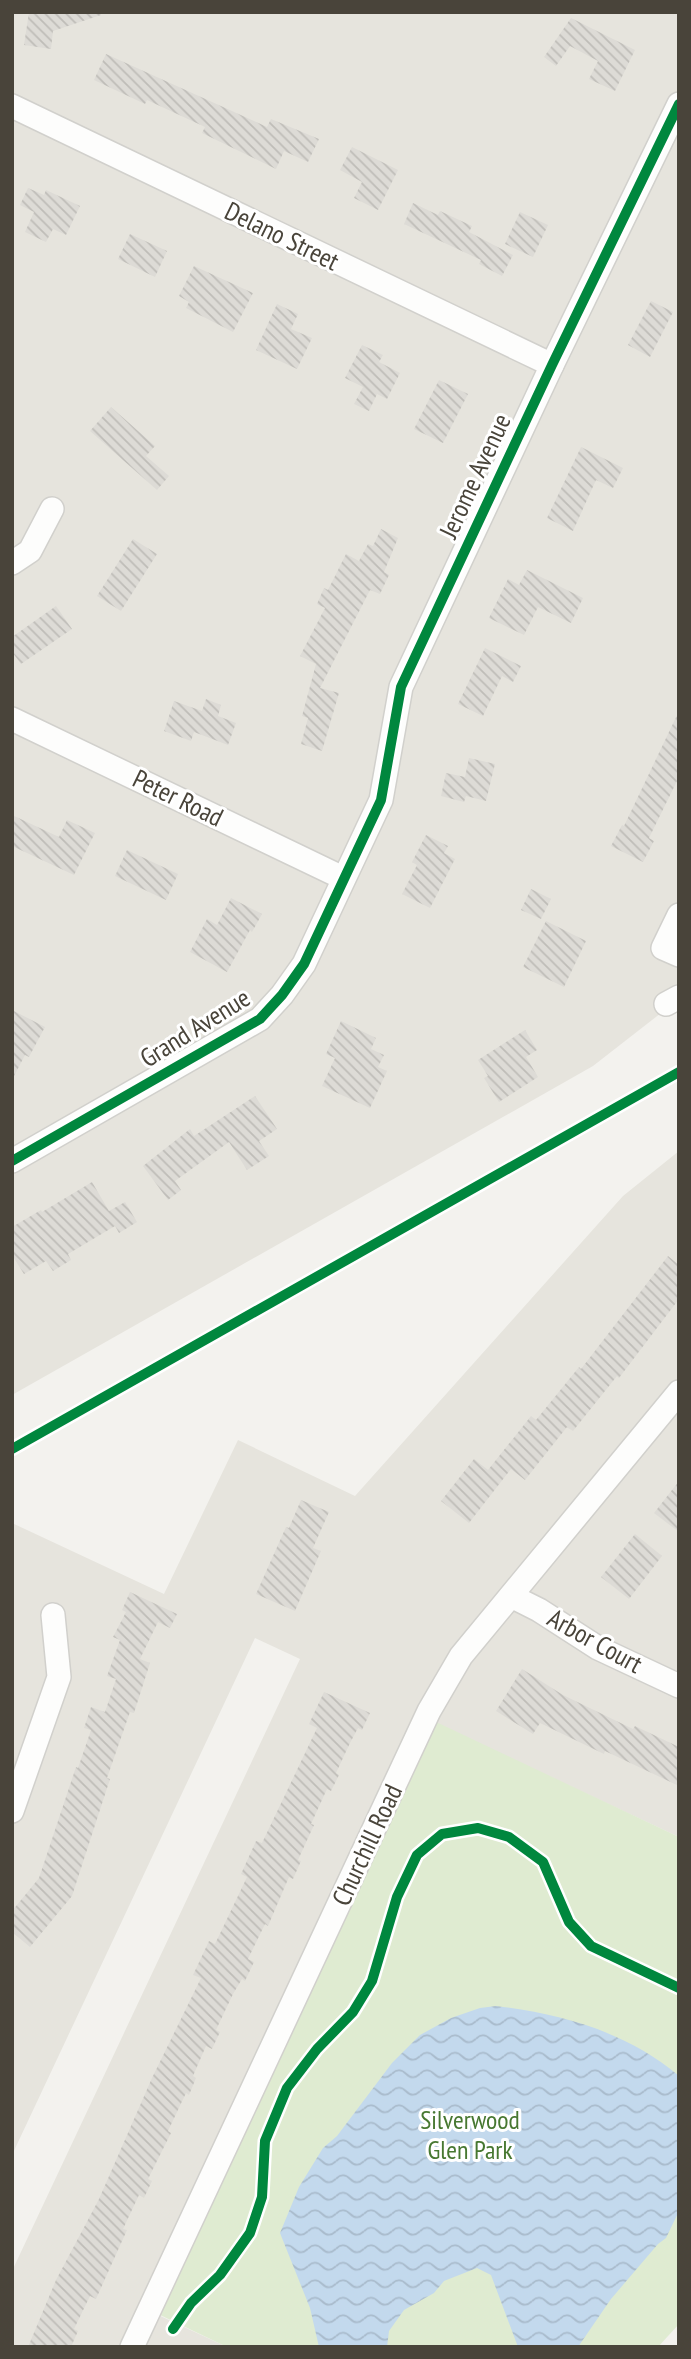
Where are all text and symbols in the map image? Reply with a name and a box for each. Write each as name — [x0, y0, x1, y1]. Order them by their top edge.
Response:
street label: Delano Street — [220, 194, 345, 277]
street label: Jerome Avenue — [431, 408, 518, 544]
street label: Peter Road — [128, 762, 229, 834]
street label: Grand Avenue — [134, 981, 256, 1074]
street label: Arbor Court — [542, 1601, 648, 1680]
street label: Churchill Road — [324, 1779, 409, 1911]
park label: Silverwood Glen Park — [420, 2103, 520, 2166]

